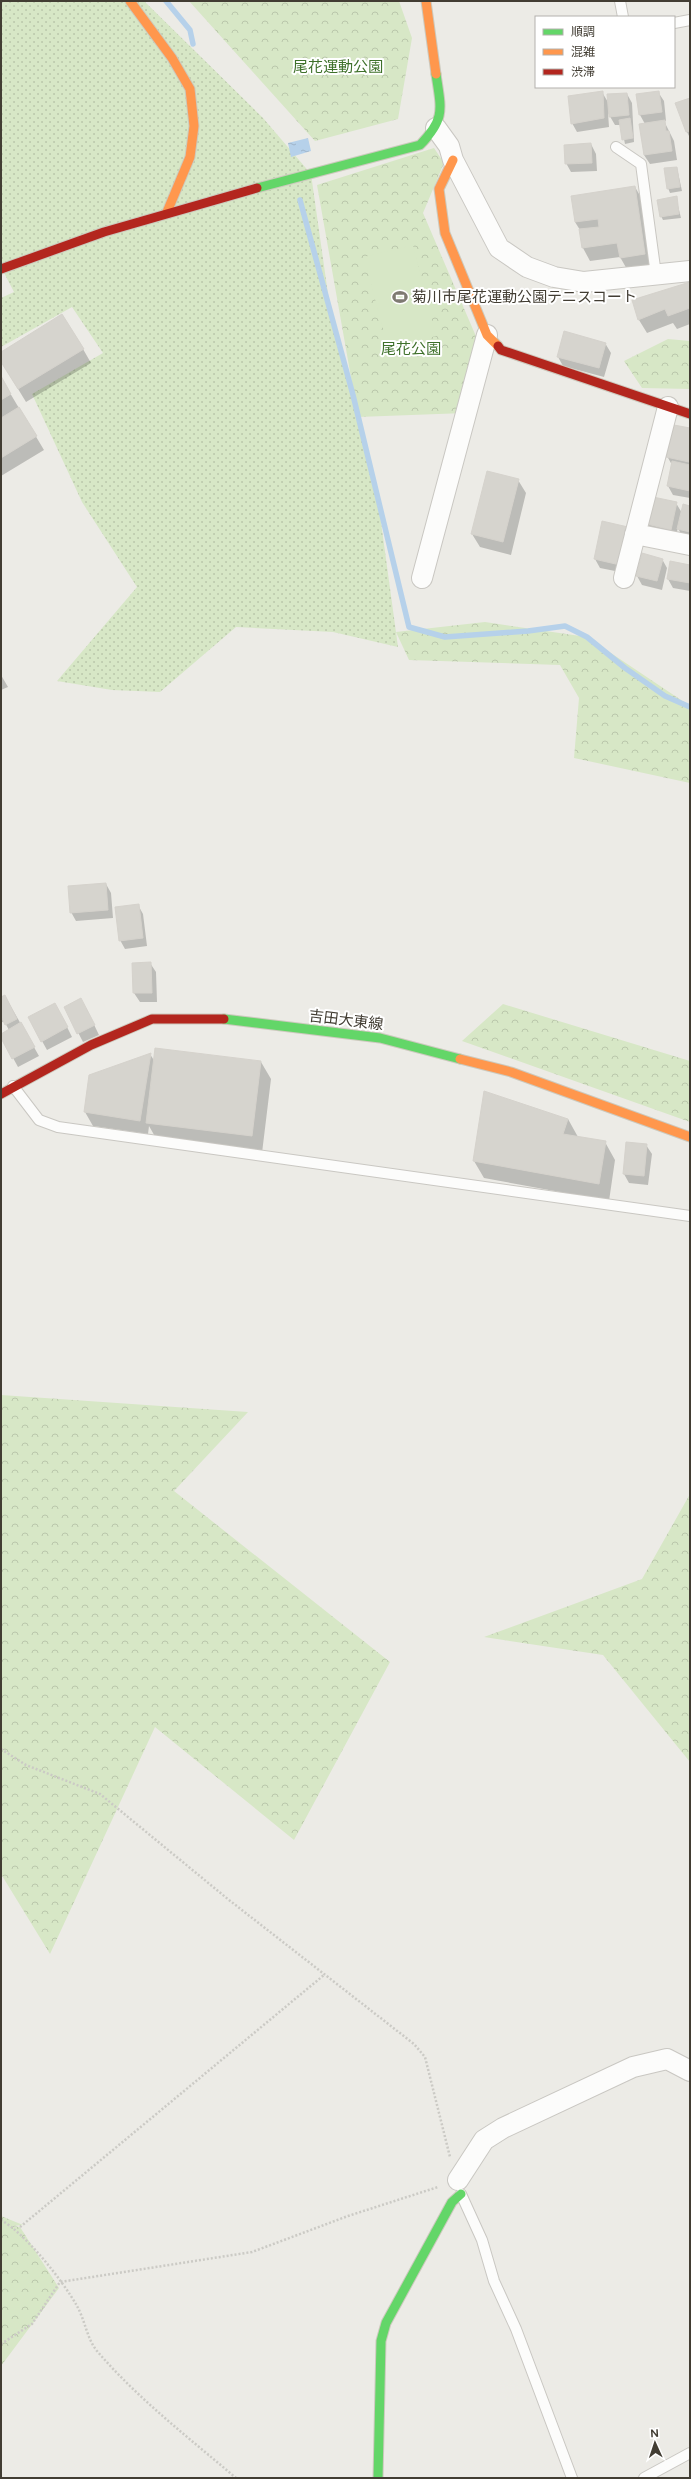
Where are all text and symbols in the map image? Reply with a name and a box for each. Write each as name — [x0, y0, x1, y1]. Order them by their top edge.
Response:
legend — [535, 16, 675, 88]
text: 順調 — [571, 25, 595, 39]
text: 混雑 — [571, 45, 595, 59]
park label: 尾花運動公園 — [293, 58, 383, 76]
text: 渋滞 — [571, 65, 595, 79]
sports icon: 菊川市尾花運動公園テニスコート — [391, 288, 409, 306]
place label: 菊川市尾花運動公園テニスコート — [412, 288, 637, 306]
park label: 尾花公園 — [381, 340, 441, 358]
street label: 吉田大東線 — [308, 1006, 384, 1034]
north arrow — [635, 2423, 675, 2463]
text: N — [650, 2427, 659, 2440]

